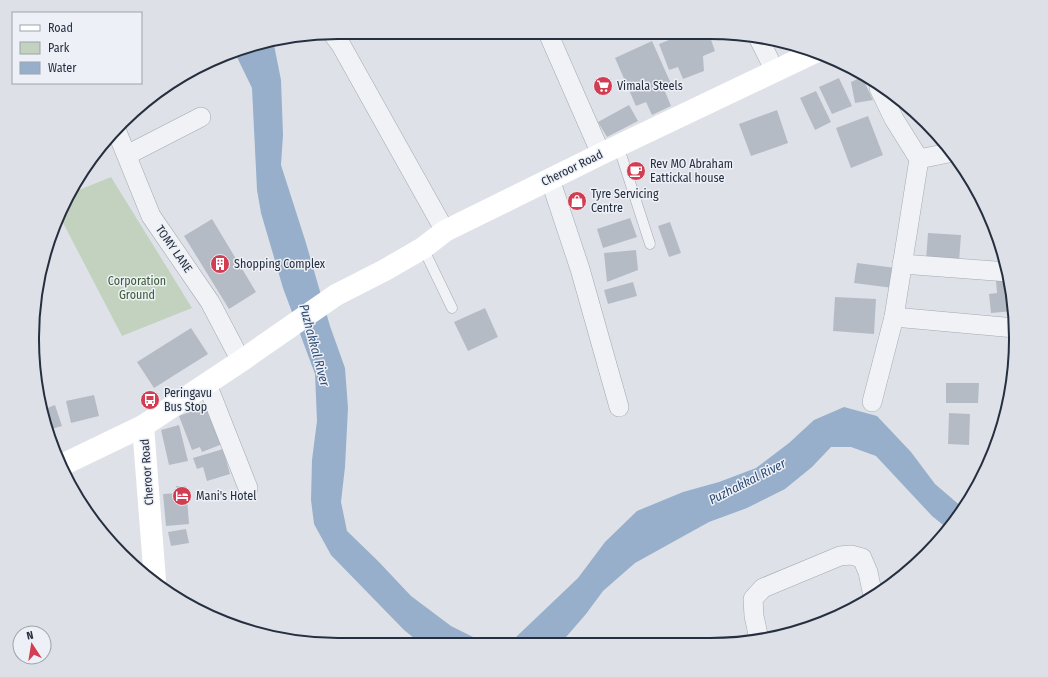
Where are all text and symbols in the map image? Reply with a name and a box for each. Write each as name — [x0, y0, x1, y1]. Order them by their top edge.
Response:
legend — [12, 12, 142, 84]
text: Road — [48, 21, 73, 35]
text: Park — [48, 41, 70, 55]
text: Water — [48, 61, 77, 75]
supermarket icon: Vimala Steels — [592, 75, 614, 97]
place label: Vimala Steels — [617, 79, 683, 93]
street label: Cheroor Road — [539, 147, 605, 189]
place label: Rev MO Abraham Eattickal house — [650, 157, 733, 185]
cafe icon: Rev MO Abraham Eattickal house — [625, 160, 647, 182]
place label: Tyre Servicing Centre — [591, 187, 659, 215]
shop icon: Tyre Servicing Centre — [566, 190, 588, 212]
street label: TOMY LANE — [153, 223, 196, 276]
building icon: Shopping Complex — [209, 253, 231, 275]
place label: Shopping Complex — [234, 257, 326, 271]
park label: Corporation Ground — [108, 274, 166, 302]
water label: Puzhakkal River — [296, 302, 333, 388]
place label: Peringavu Bus Stop — [164, 386, 212, 414]
bus stop icon: Peringavu Bus Stop — [139, 389, 161, 411]
street label: Cheroor Road — [138, 438, 156, 506]
water label: Puzhakkal River — [706, 455, 789, 507]
hotel icon: Mani's Hotel — [171, 485, 193, 507]
place label: Mani's Hotel — [196, 489, 256, 503]
north arrow — [12, 625, 52, 665]
text: N — [25, 629, 35, 643]

